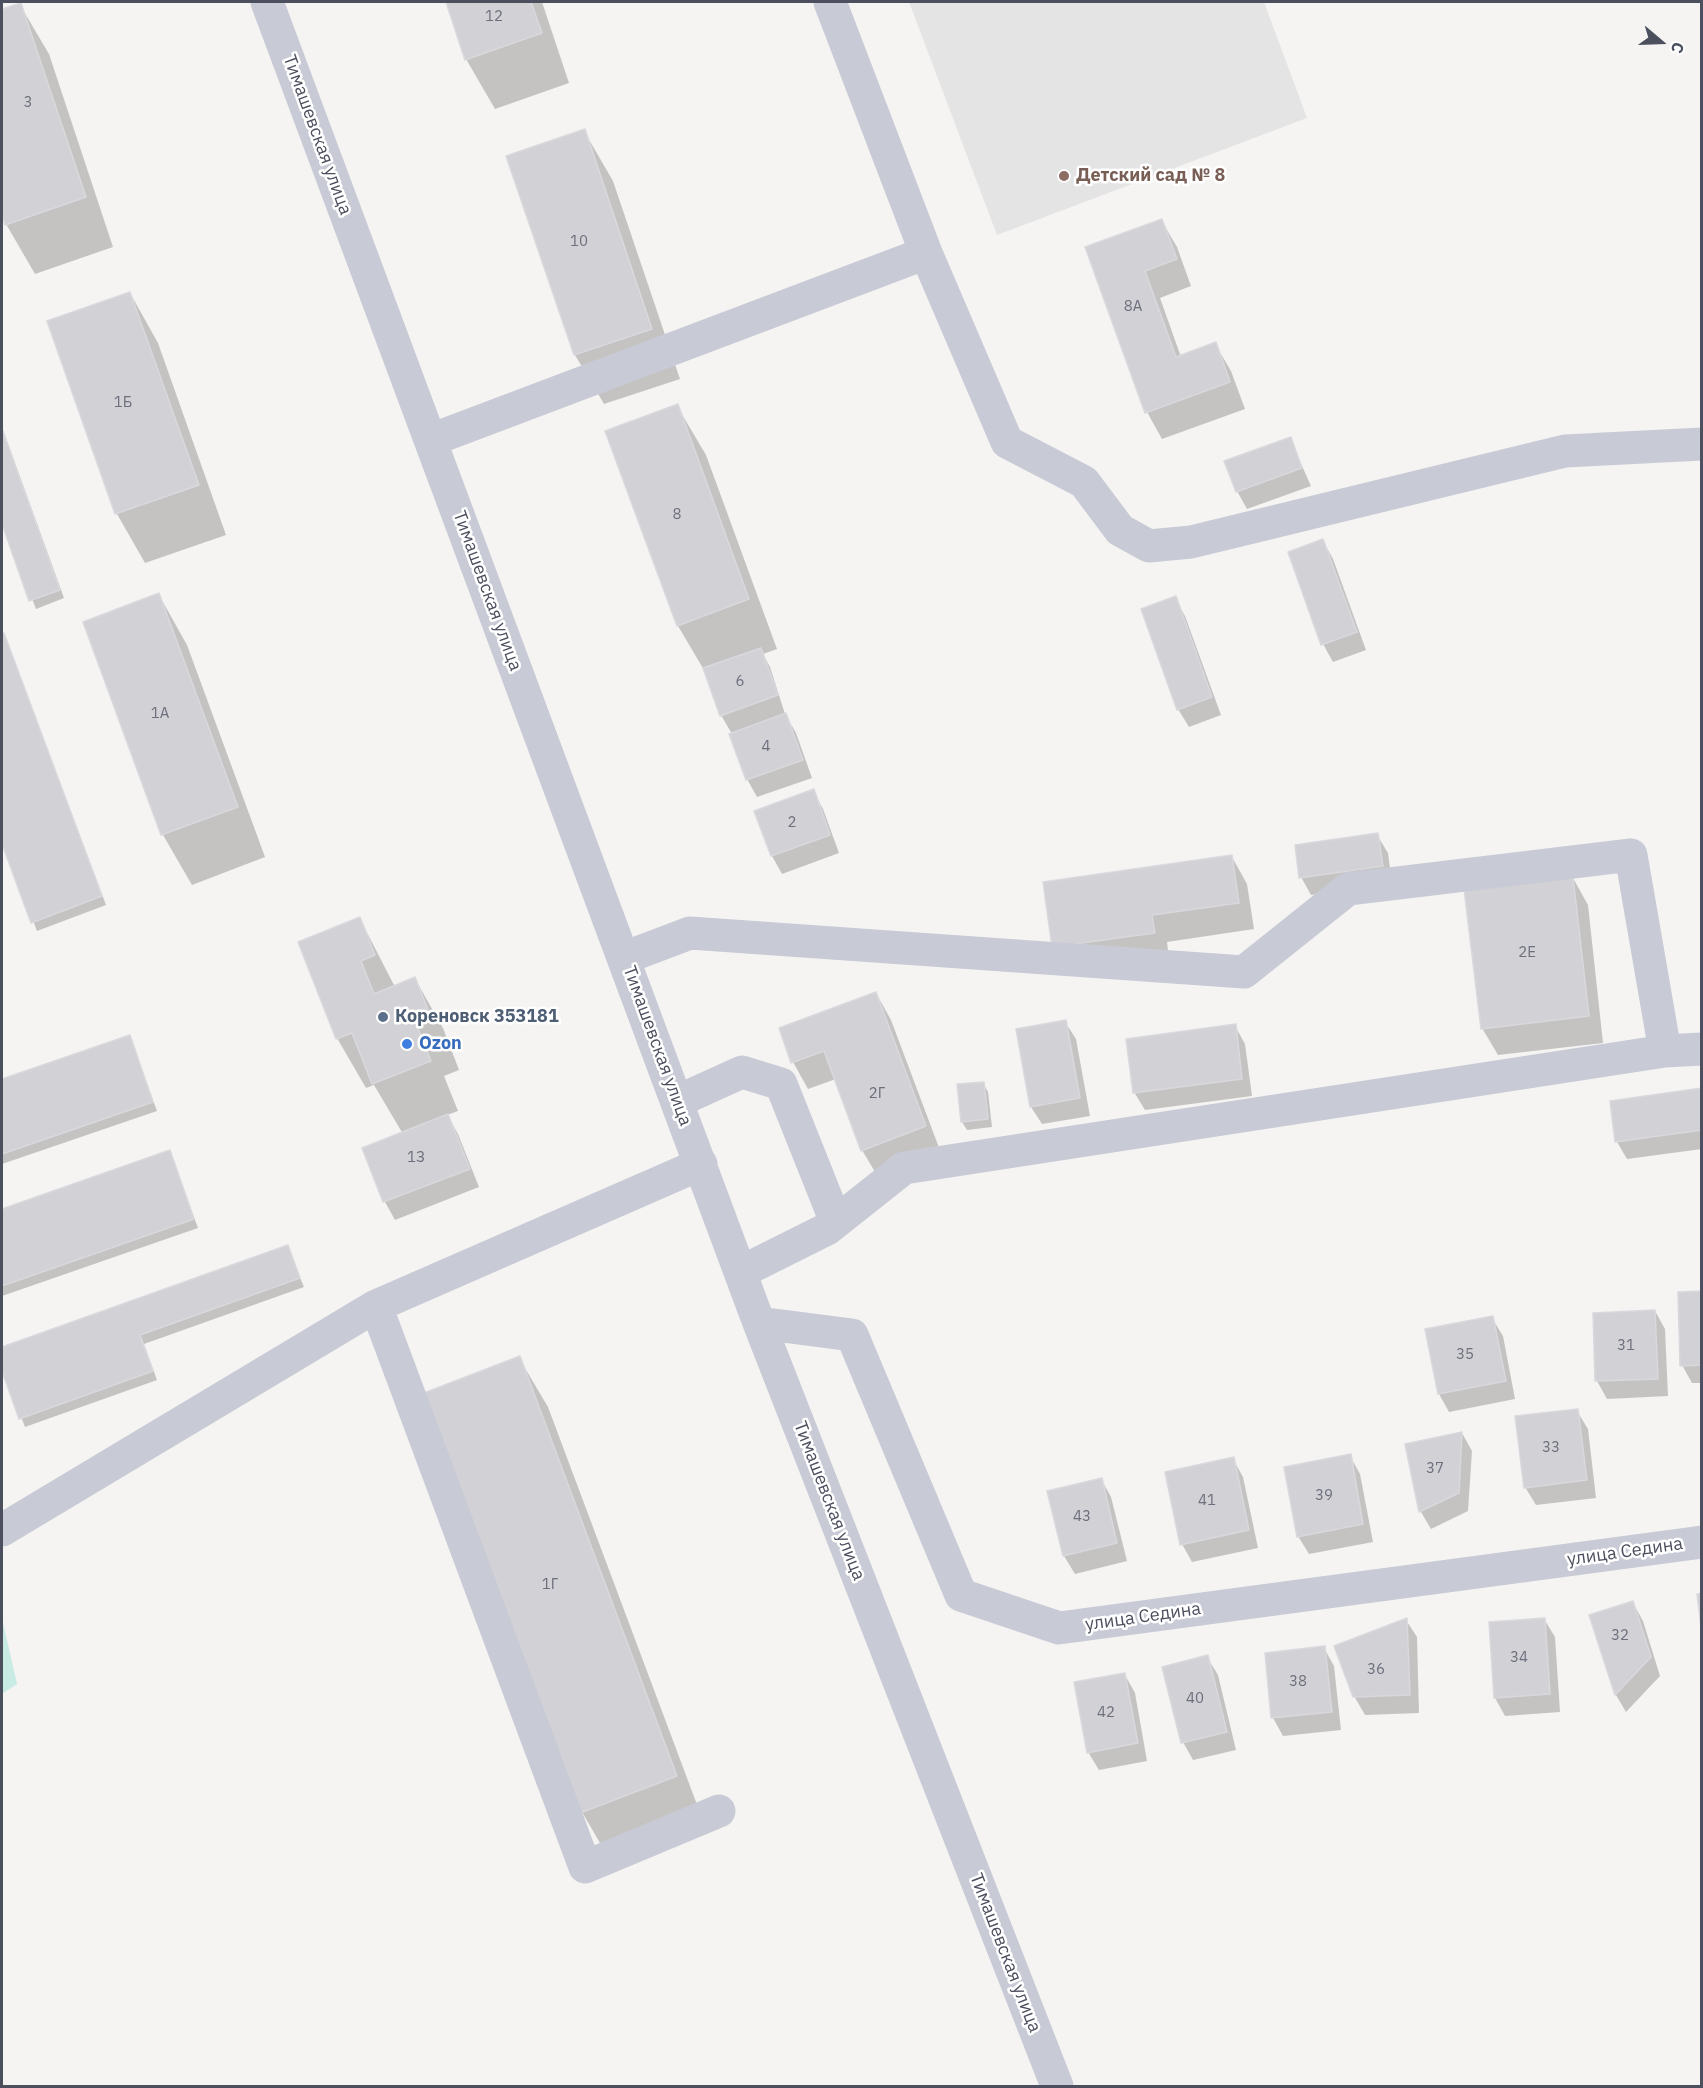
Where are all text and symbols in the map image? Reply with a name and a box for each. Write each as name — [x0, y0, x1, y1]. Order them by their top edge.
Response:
house number: 12 — [485, 8, 503, 26]
north arrow — [1631, 12, 1691, 72]
text: С — [1667, 40, 1689, 56]
street label: Тимашевская улица — [278, 52, 356, 218]
house number: 3 — [24, 94, 32, 112]
place label: Детский сад № 8 — [1076, 165, 1225, 187]
marker: Детский сад № 8 — [1057, 169, 1071, 183]
house number: 10 — [570, 233, 588, 251]
house number: 8А — [1124, 298, 1142, 316]
house number: 1Б — [114, 394, 132, 412]
house number: 8 — [673, 506, 681, 524]
street label: Тимашевская улица — [448, 508, 526, 674]
house number: 6 — [736, 673, 744, 691]
house number: 1А — [151, 705, 169, 723]
house number: 4 — [762, 738, 770, 756]
house number: 2 — [788, 814, 796, 832]
house number: 2Е — [1518, 944, 1536, 962]
street label: Тимашевская улица — [618, 963, 696, 1129]
place label: Кореновск 353181 — [395, 1006, 559, 1028]
marker: Кореновск 353181 — [376, 1010, 390, 1024]
place label: Ozon — [419, 1033, 462, 1055]
marker: Ozon — [400, 1037, 414, 1051]
house number: 2Г — [869, 1085, 885, 1103]
house number: 1З — [407, 1149, 425, 1167]
house number: 31 — [1617, 1337, 1635, 1355]
house number: 35 — [1456, 1346, 1474, 1364]
street label: Тимашевская улица — [789, 1418, 869, 1584]
house number: 33 — [1542, 1439, 1560, 1457]
house number: 37 — [1426, 1460, 1444, 1478]
house number: 39 — [1315, 1487, 1333, 1505]
house number: 41 — [1198, 1492, 1216, 1510]
house number: 43 — [1073, 1508, 1091, 1526]
street label: улица Седина — [1566, 1533, 1684, 1571]
house number: 1Г — [542, 1576, 558, 1594]
street label: улица Седина — [1084, 1598, 1202, 1636]
house number: 32 — [1611, 1627, 1629, 1645]
house number: 34 — [1510, 1649, 1528, 1667]
house number: 36 — [1367, 1661, 1385, 1679]
house number: 38 — [1289, 1673, 1307, 1691]
house number: 40 — [1186, 1690, 1204, 1708]
house number: 42 — [1097, 1704, 1115, 1722]
street label: Тимашевская улица — [965, 1870, 1045, 2036]

